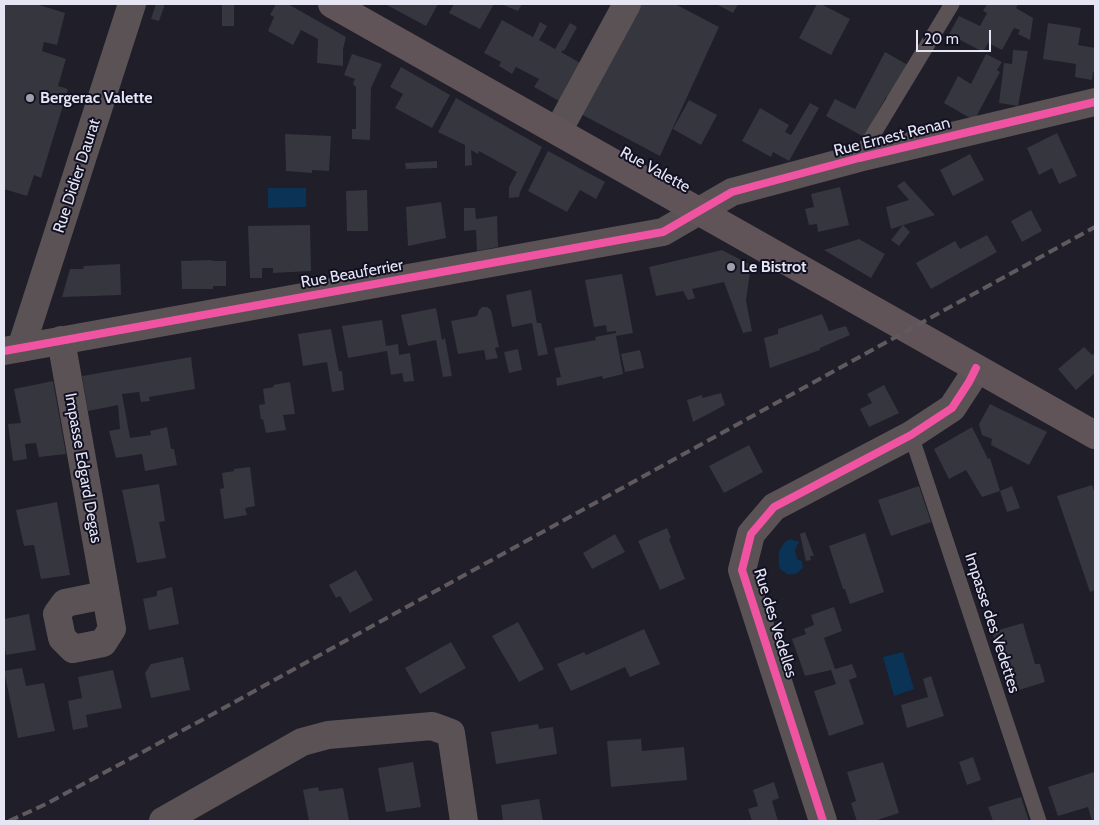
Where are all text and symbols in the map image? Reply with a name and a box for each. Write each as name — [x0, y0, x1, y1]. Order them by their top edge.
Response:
scale bar — [919, 20, 994, 52]
text: 20 m — [924, 30, 959, 48]
place label: Bergerac Valette — [40, 88, 153, 108]
marker: Bergerac Valette — [24, 92, 36, 104]
street label: Rue Ernest Renan — [832, 113, 952, 161]
street label: Rue Didier Daurat — [49, 116, 105, 236]
street label: Rue Valette — [617, 143, 693, 197]
street label: Rue Beauferrier — [299, 256, 405, 292]
place label: Le Bistrot — [741, 257, 806, 277]
marker: Le Bistrot — [725, 261, 737, 273]
street label: Impasse Edgard Degas — [60, 391, 106, 545]
street label: Impasse des Vedettes — [960, 550, 1024, 696]
street label: Rue des Vedelles — [749, 566, 801, 680]

